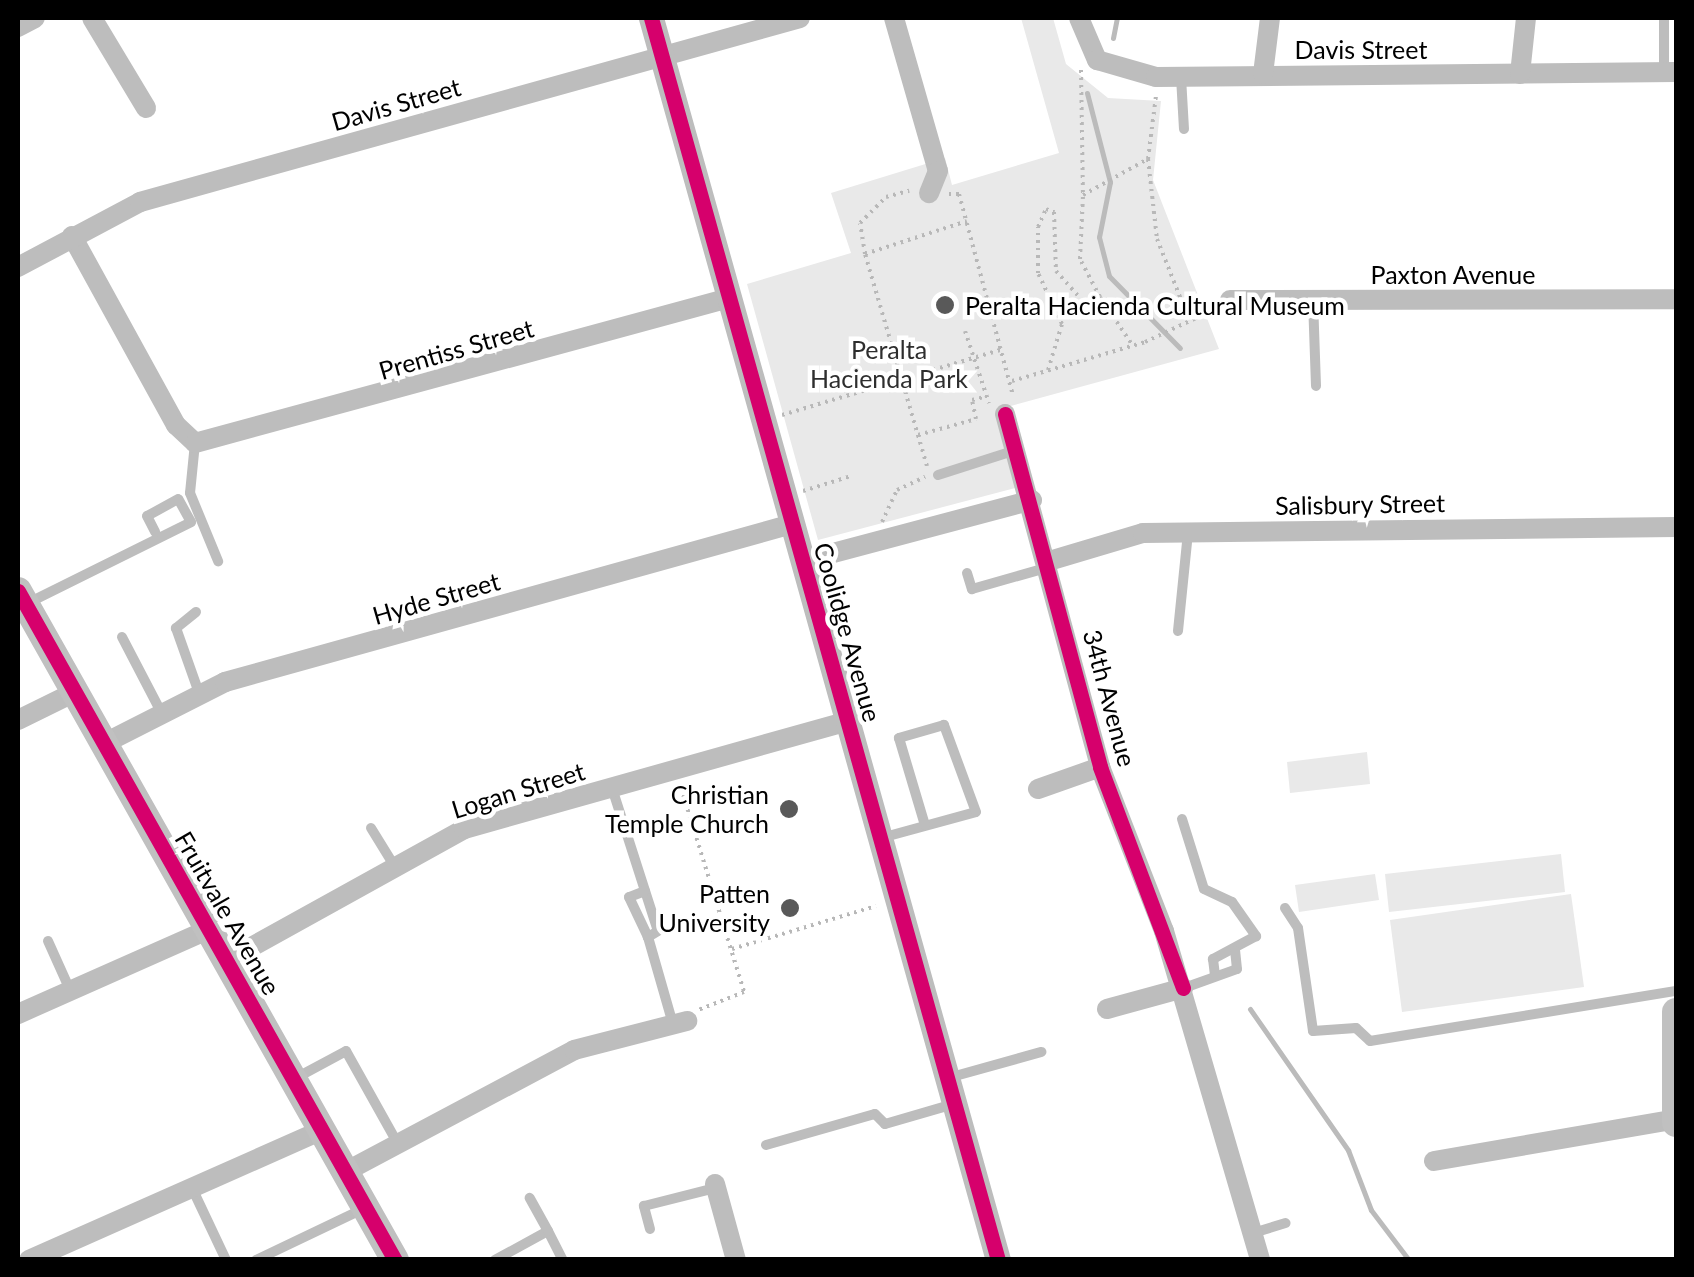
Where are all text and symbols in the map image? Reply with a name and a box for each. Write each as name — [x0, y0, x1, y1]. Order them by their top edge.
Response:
street label: Davis Street — [1295, 34, 1427, 64]
street label: Davis Street — [328, 71, 464, 137]
street label: Paxton Avenue — [1370, 259, 1536, 289]
place label: Peralta Hacienda Cultural Museum — [965, 290, 1345, 320]
marker: Peralta Hacienda Cultural Museum — [934, 294, 956, 316]
street label: Prentiss Street — [375, 313, 537, 385]
park label: Peralta Hacienda Park — [810, 335, 968, 394]
street label: Salisbury Street — [1274, 488, 1446, 520]
street label: Coolidge Avenue — [808, 539, 888, 725]
street label: Hyde Street — [369, 566, 503, 630]
street label: 34th Avenue — [1077, 626, 1143, 770]
street label: Logan Street — [448, 756, 588, 824]
place label: Christian Temple Church — [605, 780, 769, 839]
marker: Christian Temple Church — [778, 798, 800, 820]
street label: Fruitvale Avenue — [169, 826, 287, 1000]
place label: Patten University — [659, 879, 770, 938]
marker: Patten University — [779, 897, 801, 919]

